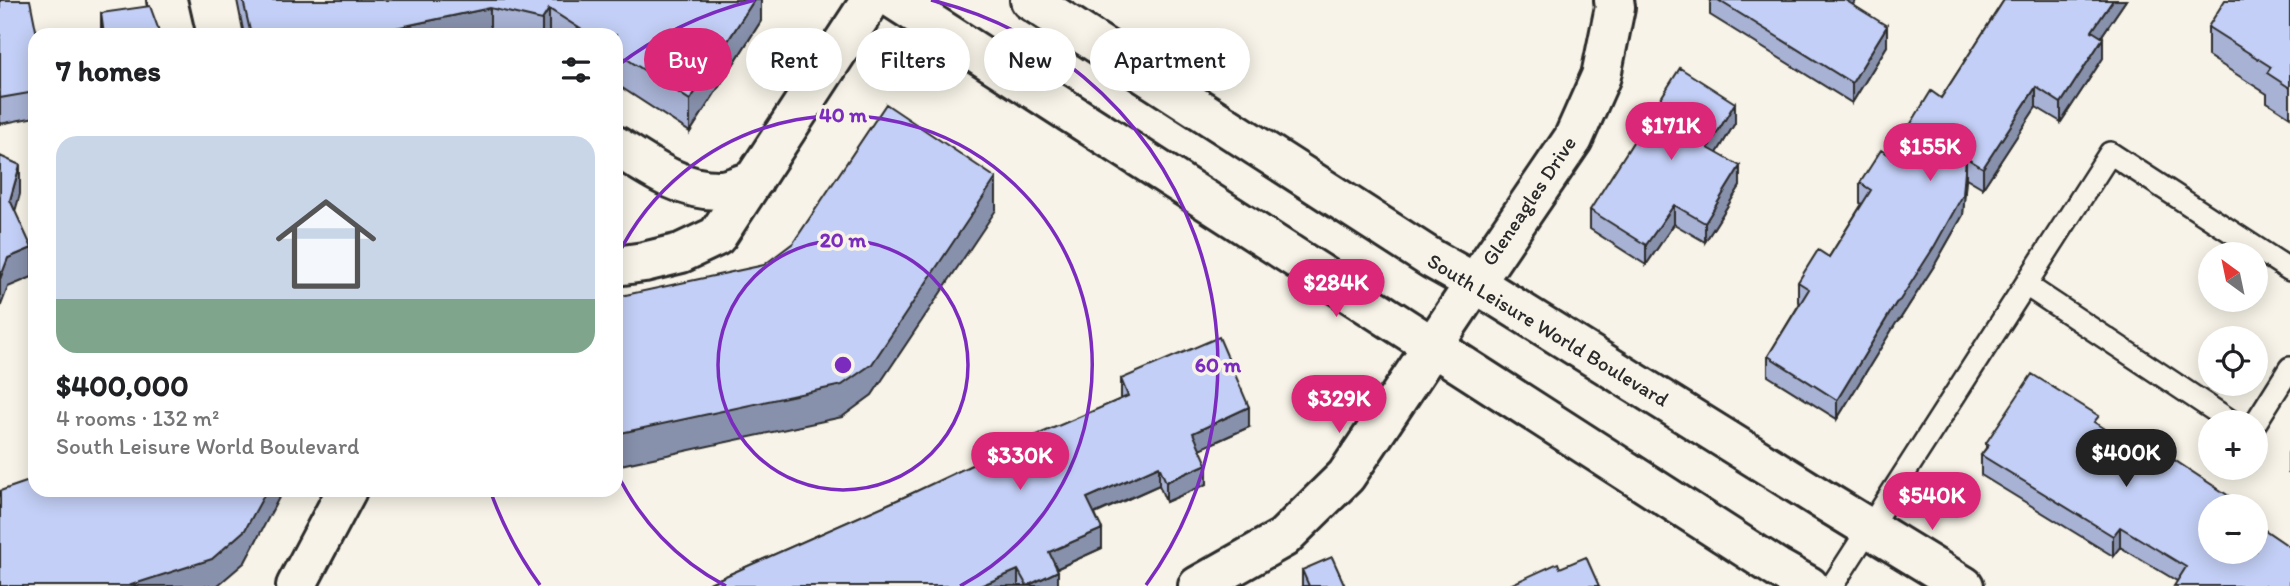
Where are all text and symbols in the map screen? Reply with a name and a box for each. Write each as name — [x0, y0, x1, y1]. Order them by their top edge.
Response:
chip: Buy — [644, 28, 732, 91]
chip: Rent — [746, 28, 842, 91]
chip: Filters — [856, 28, 970, 91]
chip: New — [984, 28, 1076, 91]
chip: Apartment — [1090, 28, 1250, 91]
icon: filters — [557, 51, 595, 89]
text: 7 homes — [56, 52, 161, 89]
text: 40 m — [819, 102, 867, 127]
pin: $171K — [1622, 102, 1720, 162]
text: $171K — [1641, 111, 1701, 139]
pin: $155K — [1881, 124, 1979, 183]
street label: Gleneagles Drive — [1476, 131, 1581, 270]
text: $155K — [1899, 132, 1961, 160]
icon: home — [263, 181, 389, 307]
text: 20 m — [820, 227, 867, 252]
north arrow — [2198, 242, 2268, 312]
map controls — [2198, 242, 2268, 564]
street label: South Leisure World Boulevard — [1423, 248, 1673, 412]
pin: $284K — [1287, 260, 1385, 319]
text: $284K — [1304, 268, 1368, 296]
button: locate — [2198, 326, 2268, 396]
text: 60 m — [1195, 352, 1242, 377]
centre of rings — [831, 353, 855, 377]
text: $400,000 — [56, 367, 189, 404]
pin: $329K — [1290, 376, 1388, 435]
text: $329K — [1307, 384, 1371, 412]
text: 4 rooms · 132 m² — [56, 404, 219, 432]
button: + — [2198, 410, 2268, 480]
pin: $400K — [2077, 430, 2175, 489]
text: South Leisure World Boulevard — [56, 432, 359, 460]
pin: $330K — [971, 433, 1069, 492]
text: $400K — [2092, 438, 2160, 466]
text: $330K — [987, 441, 1053, 469]
pin: $540K — [1883, 472, 1981, 532]
text: $540K — [1899, 481, 1965, 509]
button: − — [2198, 494, 2268, 564]

